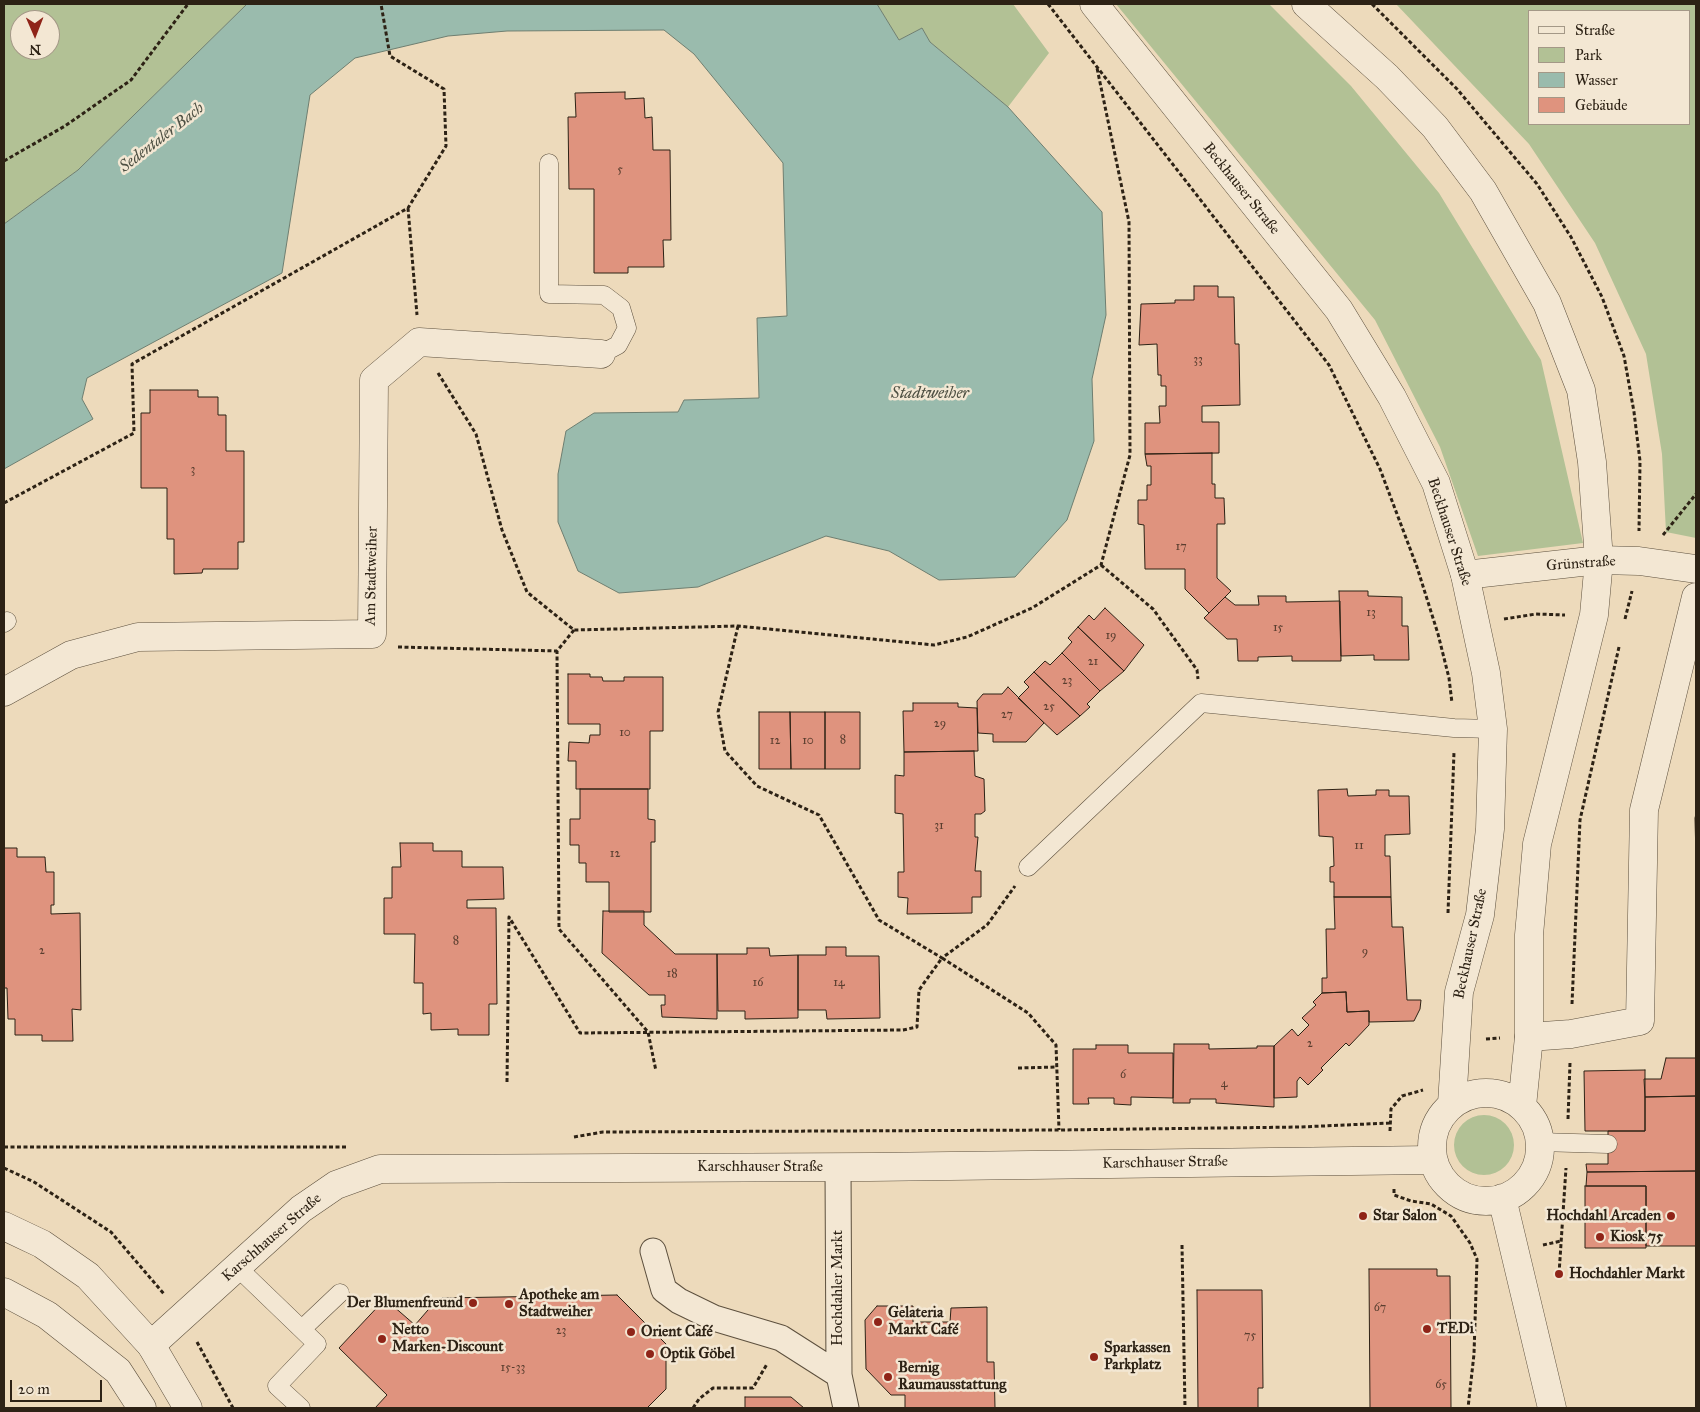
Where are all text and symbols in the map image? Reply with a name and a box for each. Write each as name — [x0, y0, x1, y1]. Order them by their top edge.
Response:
north arrow — [10, 10, 60, 60]
legend — [1528, 10, 1690, 125]
text: Straße — [1575, 21, 1615, 39]
text: N — [29, 41, 41, 58]
text: Park — [1575, 46, 1602, 64]
text: Wasser — [1575, 71, 1618, 89]
text: Gebäude — [1575, 96, 1628, 114]
water label: Sedentaler Bach — [116, 99, 208, 177]
street label: Beckhauser Straße — [1199, 140, 1283, 238]
house number: 5 — [617, 163, 623, 177]
house number: 33 — [1193, 353, 1203, 367]
water label: Stadtweiher — [891, 384, 969, 404]
house number: 3 — [191, 463, 195, 477]
street label: Beckhauser Straße — [1423, 476, 1475, 588]
street label: Am Stadtweiher — [362, 526, 382, 626]
house number: 17 — [1175, 540, 1187, 554]
street label: Grünstraße — [1546, 553, 1616, 575]
house number: 13 — [1366, 606, 1376, 620]
house number: 15 — [1273, 621, 1283, 635]
house number: 19 — [1105, 629, 1117, 643]
house number: 21 — [1088, 655, 1098, 669]
house number: 23 — [1062, 674, 1072, 688]
house number: 25 — [1043, 700, 1055, 714]
house number: 27 — [1001, 708, 1013, 722]
house number: 29 — [934, 717, 946, 731]
house number: 10 — [619, 726, 631, 740]
house number: 8 — [840, 733, 846, 747]
house number: 12 — [770, 734, 780, 748]
house number: 10 — [802, 734, 814, 748]
house number: 31 — [934, 819, 944, 833]
house number: 11 — [1354, 839, 1364, 853]
house number: 12 — [610, 847, 620, 861]
street label: Beckhauser Straße — [1450, 887, 1492, 1001]
house number: 8 — [453, 934, 459, 948]
house number: 2 — [39, 944, 45, 958]
house number: 9 — [1362, 945, 1368, 959]
house number: 18 — [666, 967, 678, 981]
house number: 16 — [753, 976, 763, 990]
house number: 14 — [833, 976, 845, 990]
house number: 2 — [1307, 1037, 1313, 1051]
house number: 6 — [1120, 1068, 1126, 1082]
house number: 4 — [1221, 1077, 1227, 1091]
street label: Karschhauser Straße — [1102, 1153, 1228, 1173]
street label: Karschhauser Straße — [697, 1158, 823, 1176]
street label: Karschhauser Straße — [219, 1190, 325, 1286]
place label: Star Salon — [1373, 1207, 1437, 1225]
place label: Hochdahl Arcaden — [1546, 1207, 1661, 1225]
marker: Star Salon — [1357, 1210, 1369, 1222]
marker: Hochdahl Arcaden — [1665, 1210, 1677, 1222]
place label: Kiosk 75 — [1610, 1228, 1663, 1246]
street label: Hochdahler Markt — [829, 1230, 847, 1346]
marker: Kiosk 75 — [1594, 1231, 1606, 1243]
place label: Hochdahler Markt — [1569, 1265, 1685, 1283]
marker: Hochdahler Markt — [1553, 1268, 1565, 1280]
place label: Apotheke am Stadtweiher — [519, 1286, 599, 1321]
place label: Der Blumenfreund — [347, 1294, 463, 1312]
marker: Der Blumenfreund — [467, 1297, 479, 1309]
marker: Apotheke am Stadtweiher — [503, 1298, 515, 1310]
house number: 67 — [1374, 1301, 1386, 1315]
place label: Gelateria Markt Café — [888, 1304, 958, 1339]
marker: Gelateria Markt Café — [872, 1316, 884, 1328]
place label: TEDi — [1437, 1320, 1474, 1338]
place label: Netto Marken-Discount — [392, 1321, 503, 1356]
place label: Orient Café — [641, 1323, 713, 1341]
marker: TEDi — [1421, 1323, 1433, 1335]
house number: 23 — [556, 1324, 566, 1338]
marker: Orient Café — [625, 1326, 637, 1338]
house number: 75 — [1244, 1329, 1256, 1343]
marker: Netto Marken-Discount — [376, 1333, 388, 1345]
place label: Sparkassen Parkplatz — [1104, 1339, 1171, 1374]
place label: Optik Göbel — [660, 1345, 735, 1363]
marker: Optik Göbel — [644, 1348, 656, 1360]
marker: Sparkassen Parkplatz — [1088, 1351, 1100, 1363]
place label: Bernig Raumausstattung — [898, 1359, 1006, 1394]
house number: 15-33 — [501, 1361, 525, 1375]
scale bar — [12, 1370, 105, 1402]
marker: Bernig Raumausstattung — [882, 1371, 894, 1383]
house number: 65 — [1435, 1378, 1447, 1392]
text: 20 m — [18, 1380, 50, 1398]

